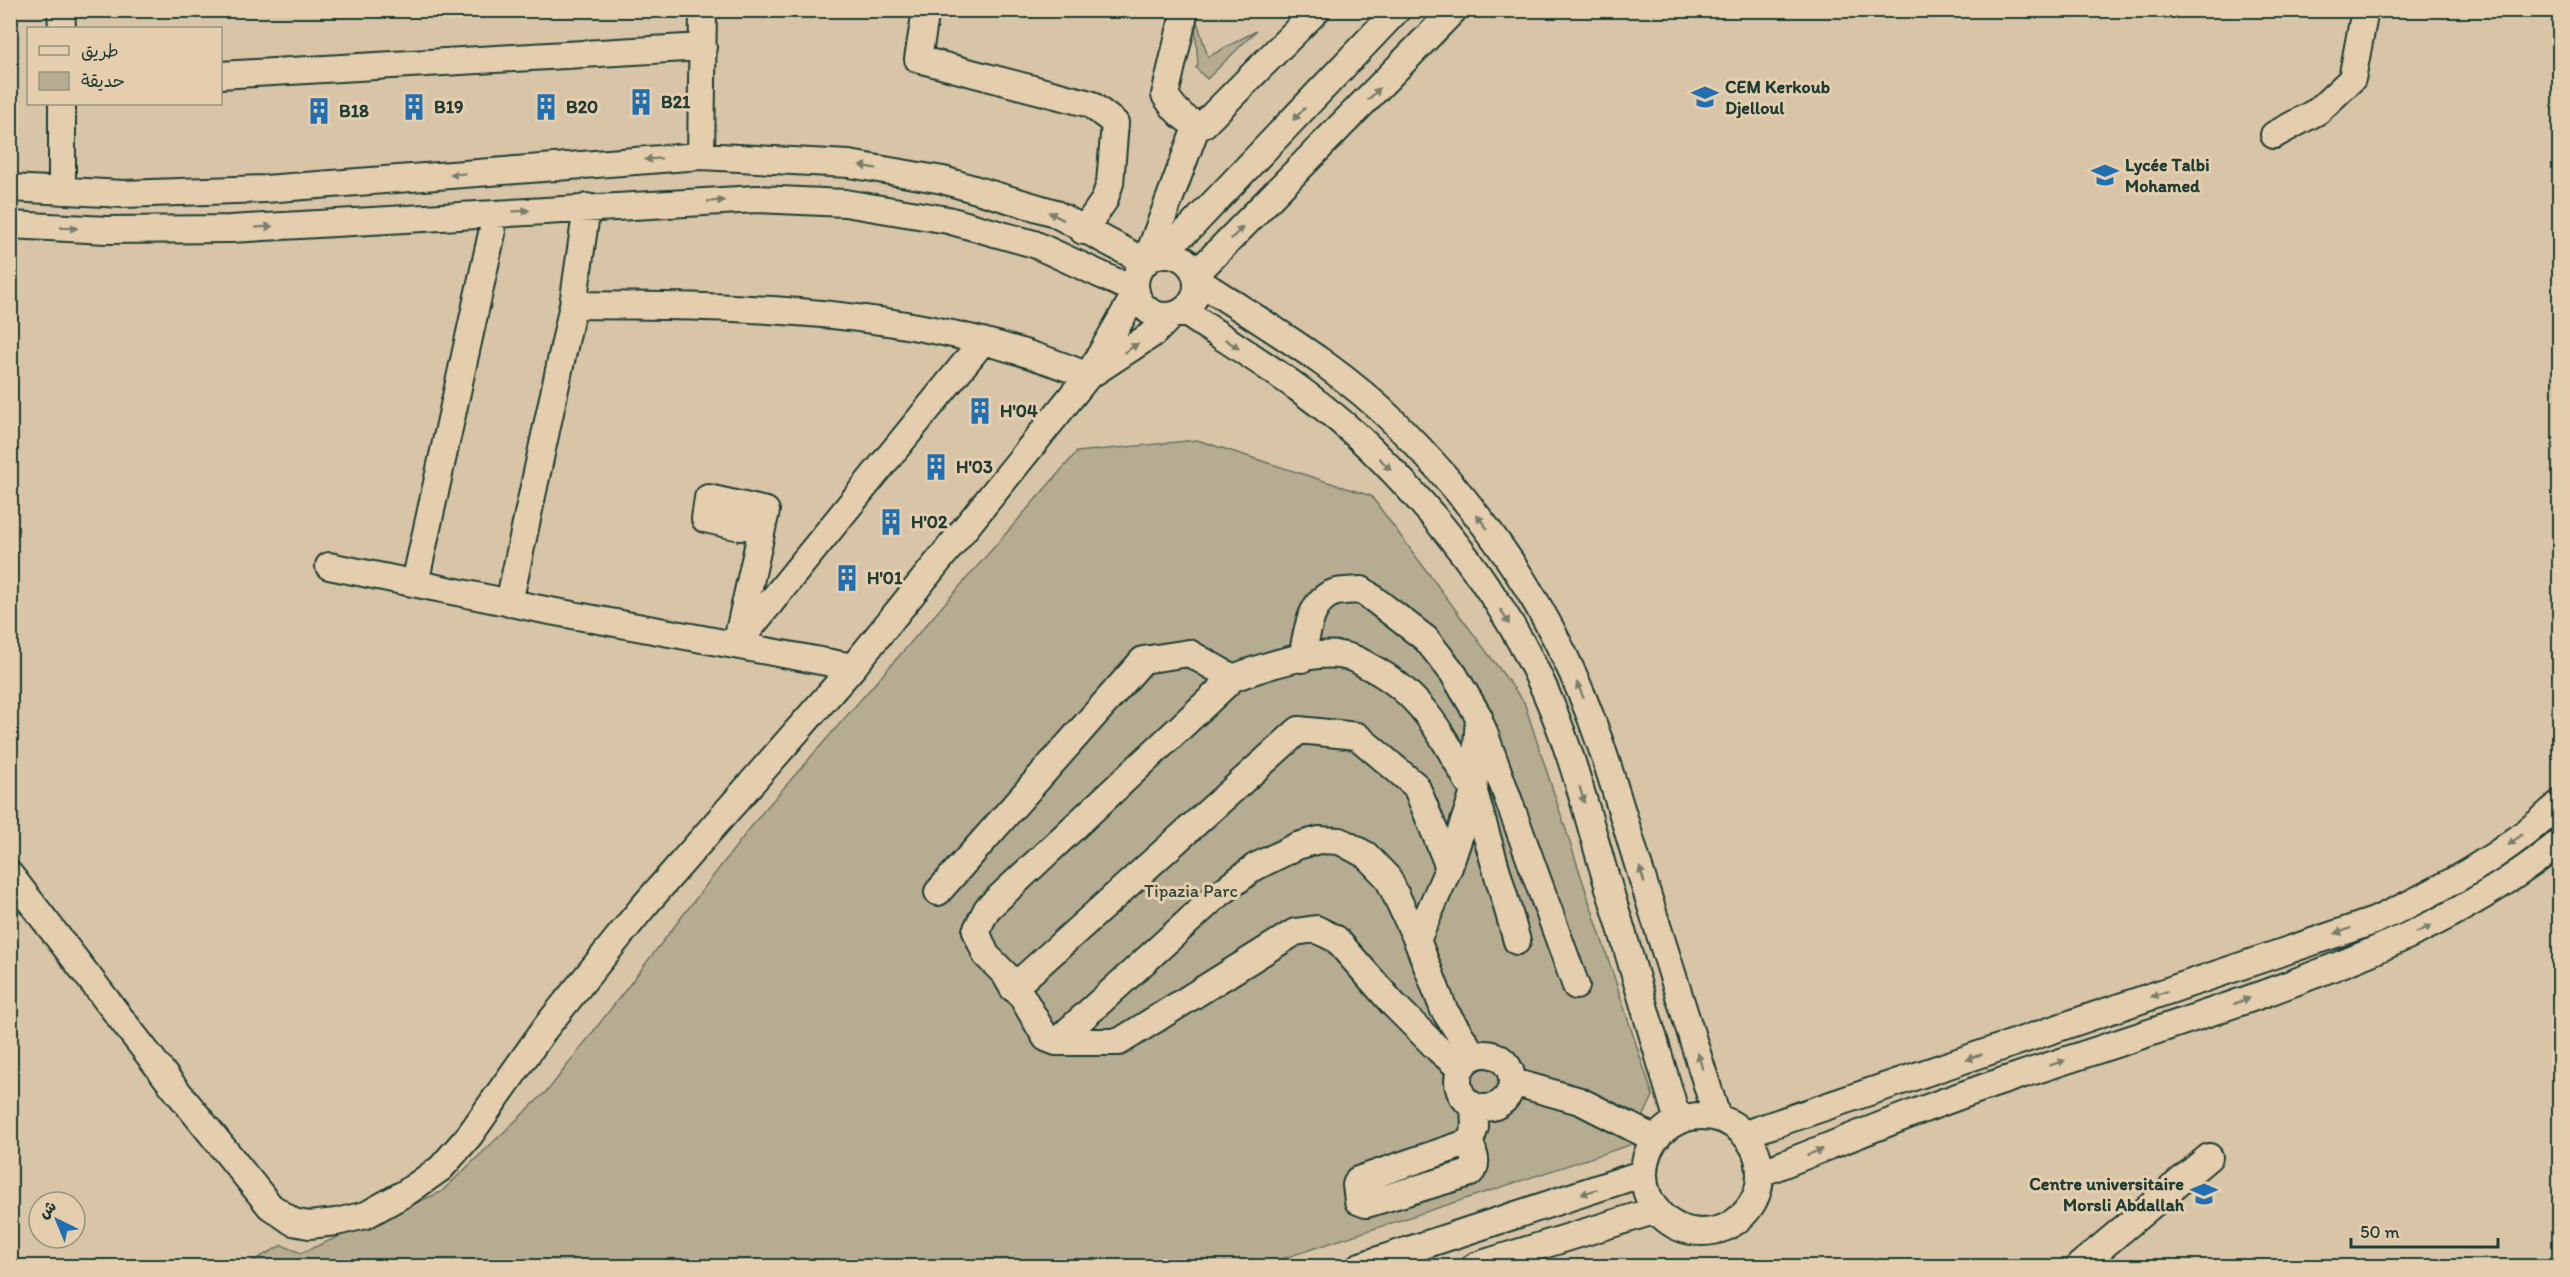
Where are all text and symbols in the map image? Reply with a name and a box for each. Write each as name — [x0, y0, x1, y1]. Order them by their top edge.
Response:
legend — [27, 27, 222, 105]
text: طريق — [81, 40, 119, 62]
text: حديقة — [81, 70, 125, 92]
place label: CEM Kerkoub Djelloul — [1725, 76, 1830, 119]
school or university icon: CEM Kerkoub Djelloul — [1690, 82, 1720, 112]
building icon: B21 — [626, 87, 656, 117]
one-way arrow — [1366, 87, 1380, 101]
place label: B21 — [661, 91, 691, 113]
building icon: B19 — [399, 92, 429, 122]
building icon: B20 — [531, 92, 561, 122]
building icon: B18 — [304, 96, 334, 126]
place label: B19 — [434, 96, 463, 118]
place label: B20 — [566, 96, 598, 118]
place label: B18 — [339, 100, 369, 122]
one-way arrow — [1292, 106, 1306, 121]
place label: Lycée Talbi Mohamed — [2125, 154, 2210, 197]
one-way arrow — [643, 155, 662, 164]
school or university icon: Lycée Talbi Mohamed — [2090, 160, 2120, 190]
one-way arrow — [859, 162, 878, 171]
one-way arrow — [449, 169, 468, 179]
one-way arrow — [707, 196, 726, 205]
one-way arrow — [512, 206, 531, 216]
one-way arrow — [1048, 211, 1065, 220]
one-way arrow — [59, 223, 78, 233]
one-way arrow — [254, 223, 273, 232]
one-way arrow — [1229, 226, 1243, 240]
one-way arrow — [1223, 338, 1239, 350]
one-way arrow — [1123, 343, 1139, 354]
building icon: H'04 — [965, 396, 995, 426]
place label: H'04 — [1000, 400, 1038, 422]
building icon: H'03 — [921, 452, 951, 482]
place label: H'03 — [956, 456, 993, 478]
one-way arrow — [1378, 456, 1392, 471]
building icon: H'02 — [876, 507, 906, 537]
place label: H'02 — [911, 511, 948, 533]
one-way arrow — [1476, 515, 1489, 530]
building icon: H'01 — [832, 563, 862, 593]
place label: H'01 — [867, 567, 903, 589]
one-way arrow — [1500, 608, 1510, 625]
one-way arrow — [1575, 681, 1585, 699]
one-way arrow — [1578, 786, 1587, 804]
one-way arrow — [2507, 834, 2523, 847]
one-way arrow — [1637, 866, 1646, 884]
park label: Tipazia Parc — [1144, 880, 1238, 902]
one-way arrow — [2415, 925, 2432, 934]
one-way arrow — [2334, 927, 2352, 937]
one-way arrow — [2150, 990, 2168, 999]
one-way arrow — [2234, 996, 2252, 1006]
one-way arrow — [1695, 1052, 1704, 1070]
one-way arrow — [1965, 1052, 1983, 1062]
one-way arrow — [2048, 1057, 2066, 1067]
one-way arrow — [1807, 1146, 1825, 1156]
place label: Centre universitaire Morsli Abdallah — [2029, 1173, 2185, 1216]
school or university icon: Centre universitaire Morsli Abdallah — [2189, 1179, 2219, 1209]
one-way arrow — [1580, 1187, 1598, 1197]
north arrow — [27, 1190, 87, 1250]
text: ش — [34, 1196, 60, 1222]
scale bar — [2351, 1211, 2498, 1249]
text: 50 m — [2360, 1221, 2400, 1243]

